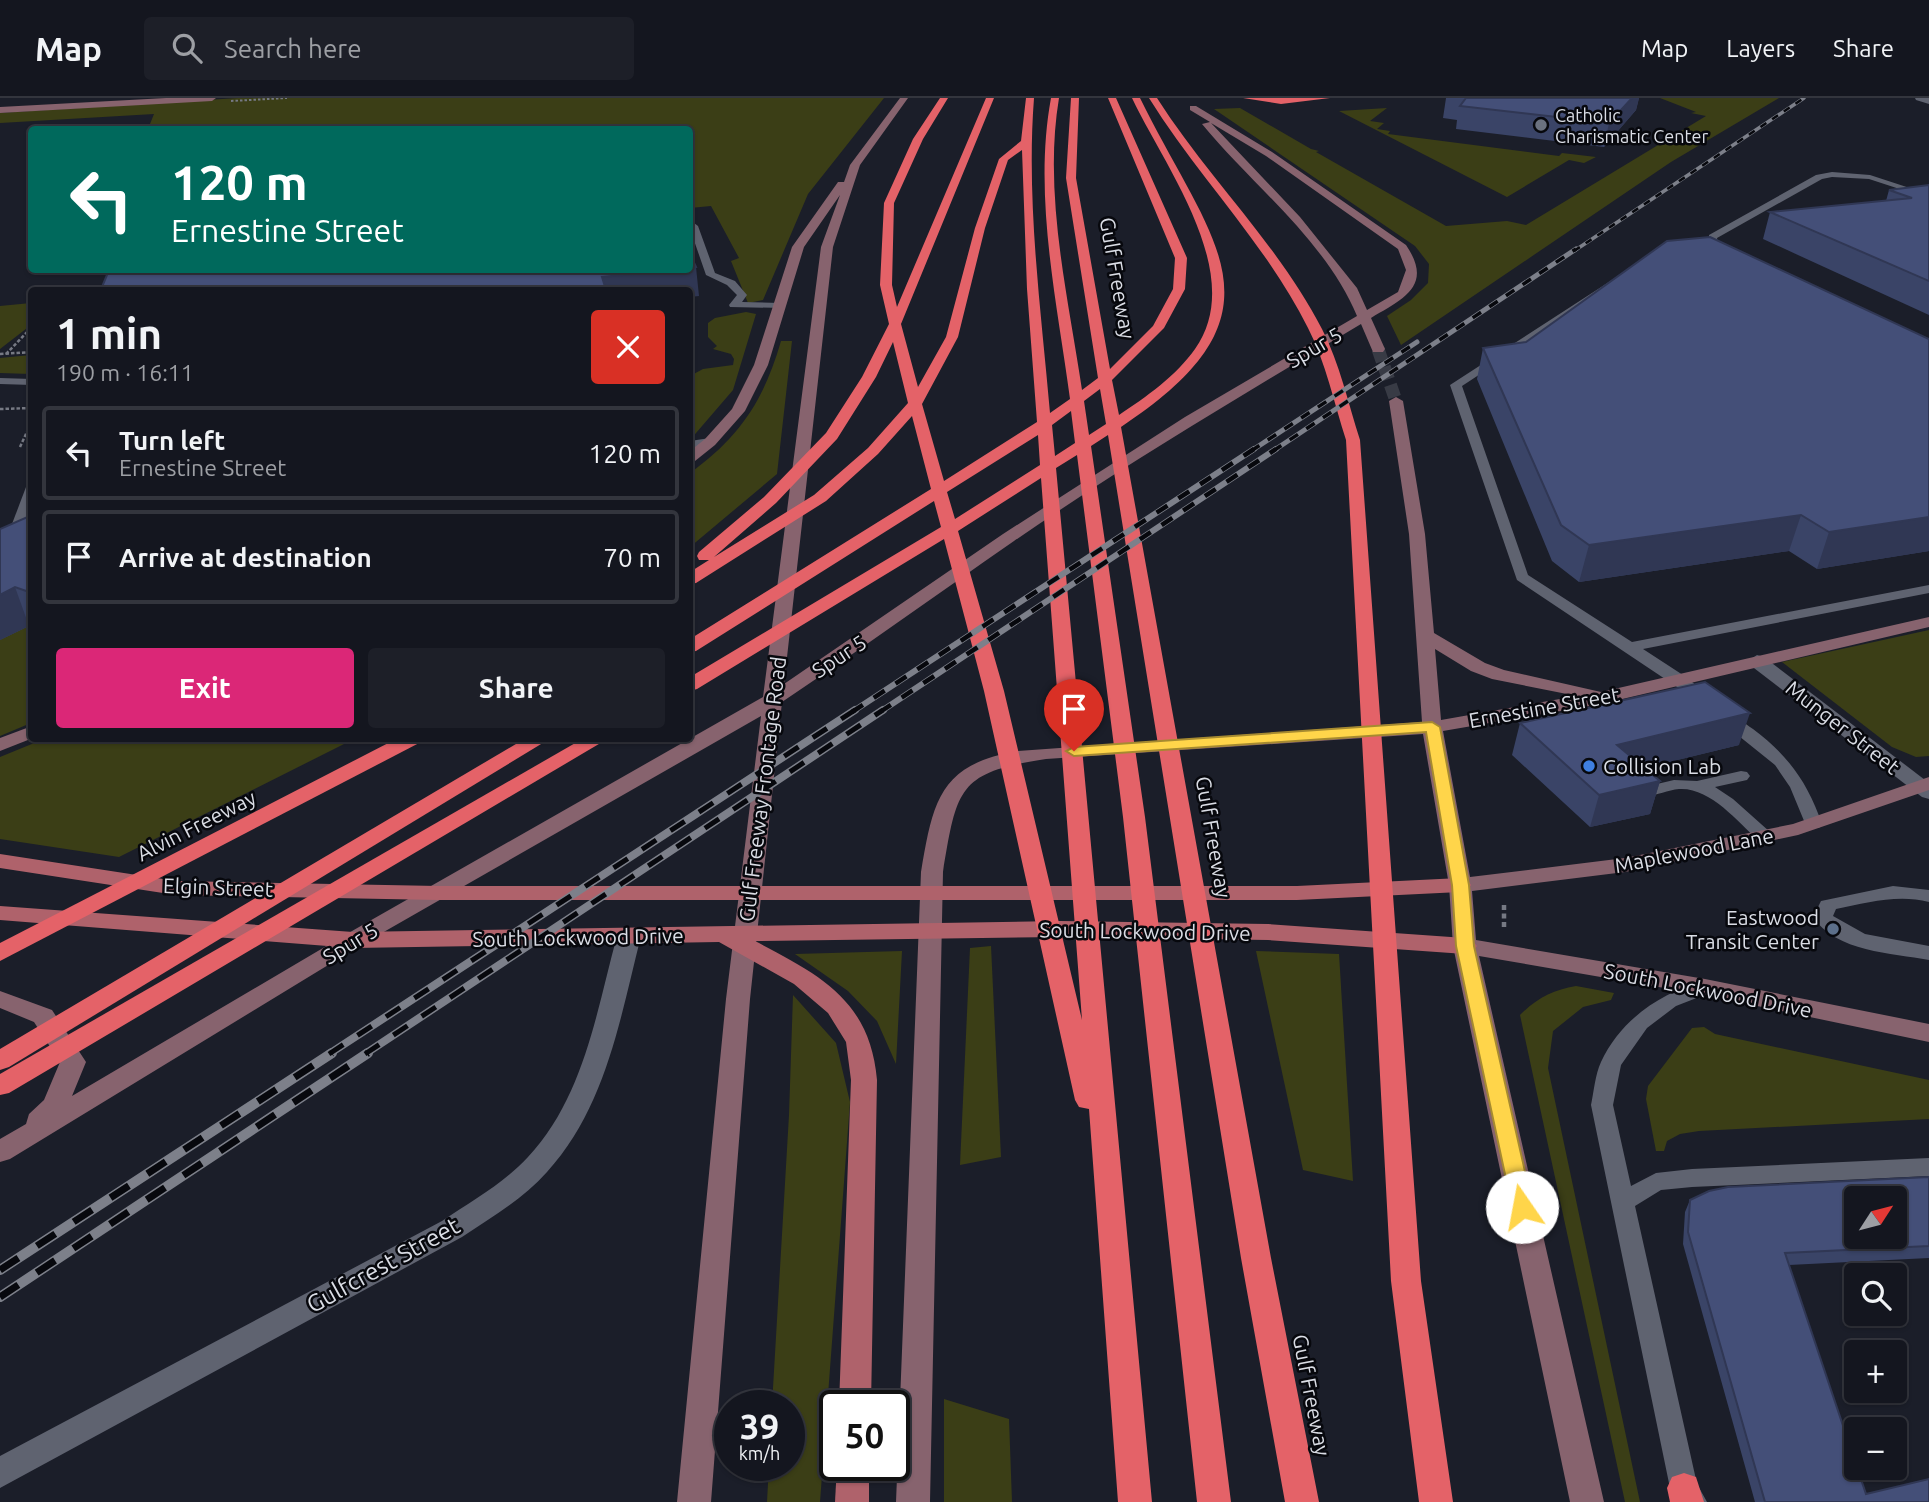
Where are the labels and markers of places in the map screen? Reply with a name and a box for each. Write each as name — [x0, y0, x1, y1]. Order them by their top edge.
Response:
place label: Catholic Charismatic Center — [1555, 105, 1709, 146]
marker: Catholic Charismatic Center — [1533, 117, 1549, 133]
pin — [1044, 679, 1104, 751]
place label: Collision Lab — [1603, 754, 1721, 778]
marker: Collision Lab — [1581, 758, 1597, 774]
place label: Eastwood Transit Center — [1686, 905, 1819, 953]
marker: Eastwood Transit Center — [1825, 921, 1841, 937]

